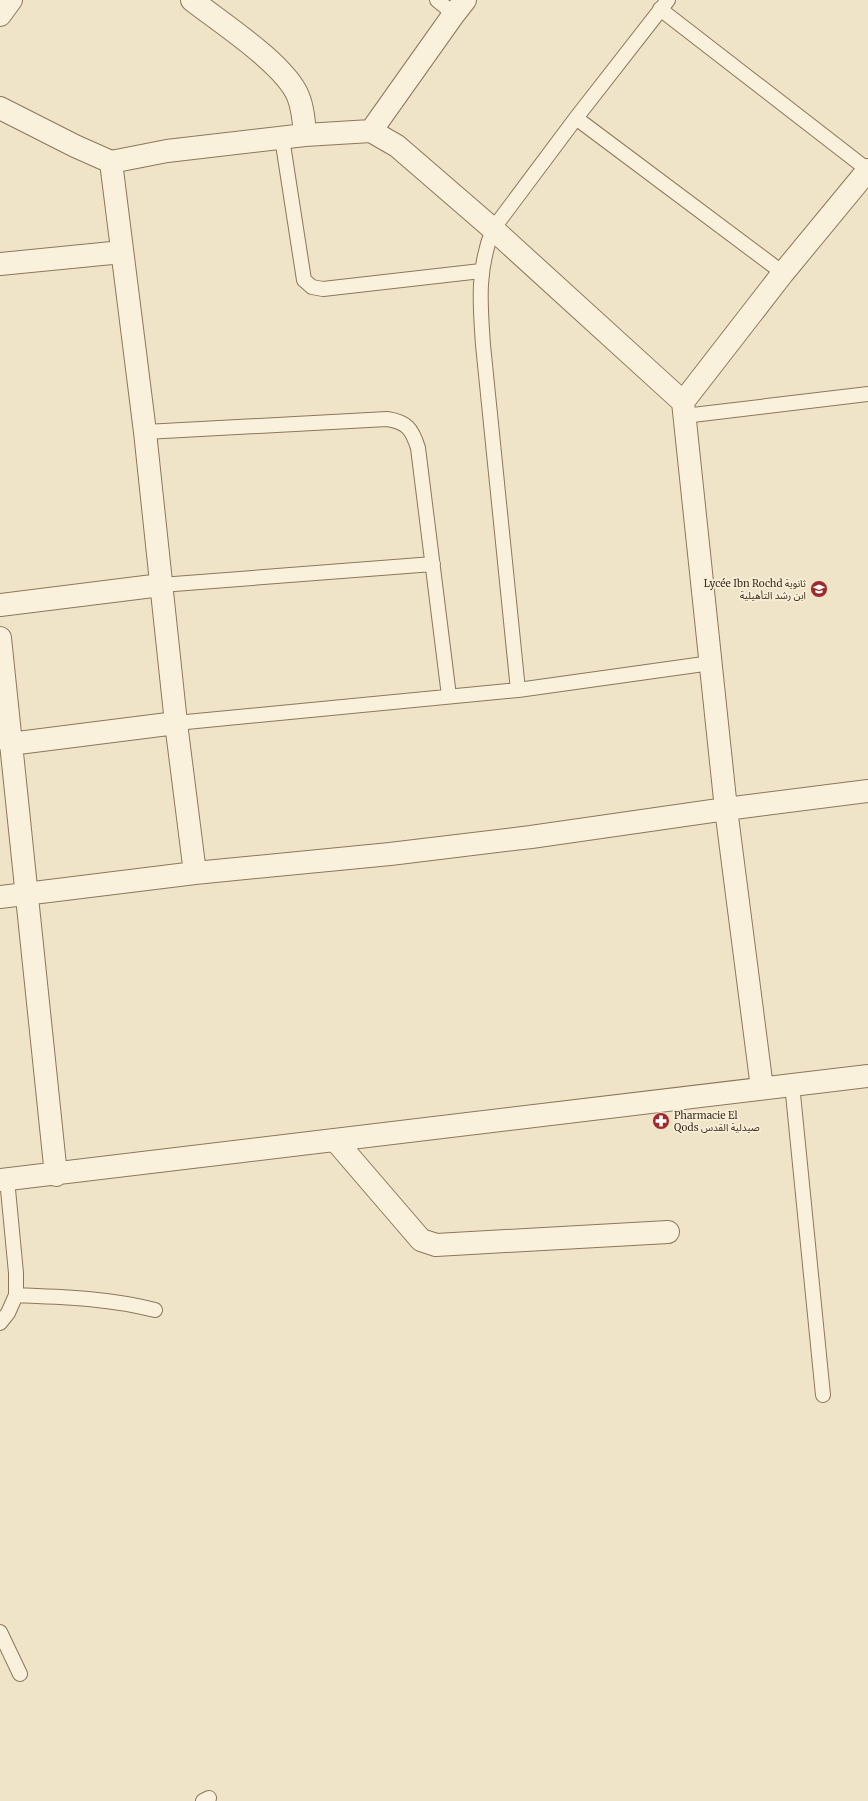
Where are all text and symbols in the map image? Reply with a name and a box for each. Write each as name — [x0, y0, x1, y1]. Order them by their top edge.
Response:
place label: Lycée Ibn Rochd ثانوية ابن رشد التأهيلية — [704, 577, 806, 602]
school or university icon: Lycée Ibn Rochd ثانوية ابن رشد التأهيلية — [809, 579, 829, 599]
place label: Pharmacie El Qods صيدلية القدس — [674, 1109, 760, 1134]
pharmacy icon: Pharmacie El Qods صيدلية القدس — [651, 1111, 671, 1131]

